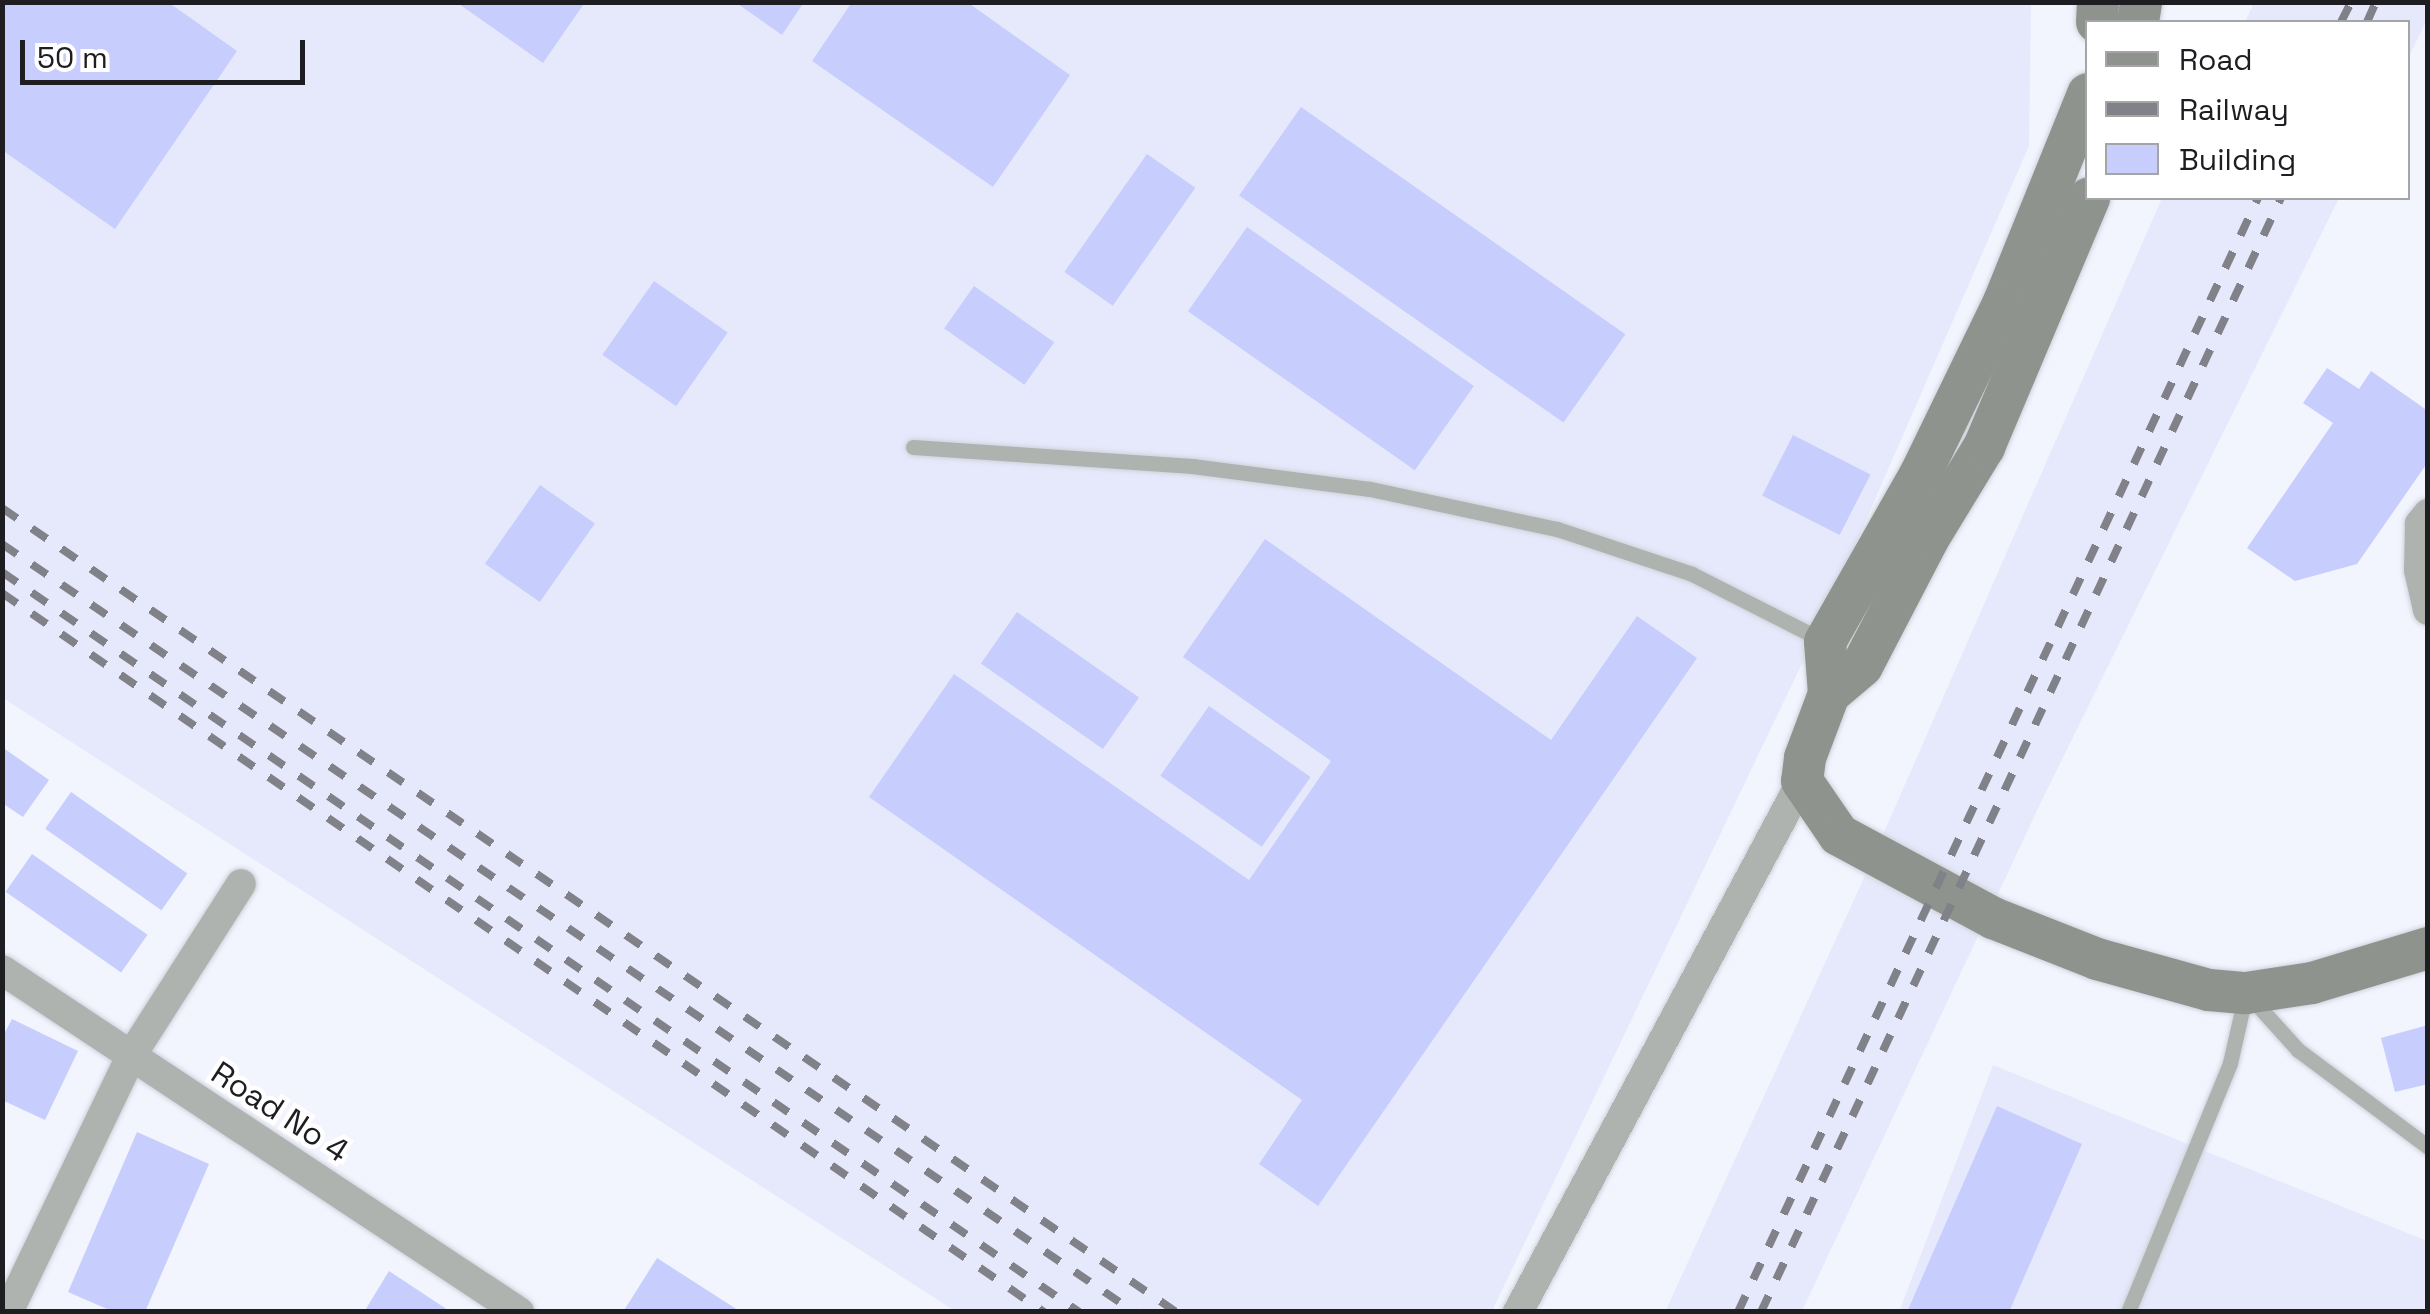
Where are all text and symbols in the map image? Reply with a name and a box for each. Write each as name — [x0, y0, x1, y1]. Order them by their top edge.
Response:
scale bar — [25, 20, 310, 82]
legend — [2085, 20, 2410, 200]
text: 50 m — [37, 38, 108, 77]
text: Road — [2179, 40, 2253, 79]
text: Railway — [2179, 90, 2289, 129]
text: Building — [2179, 140, 2296, 179]
street label: Road No 4 — [204, 1053, 356, 1171]

